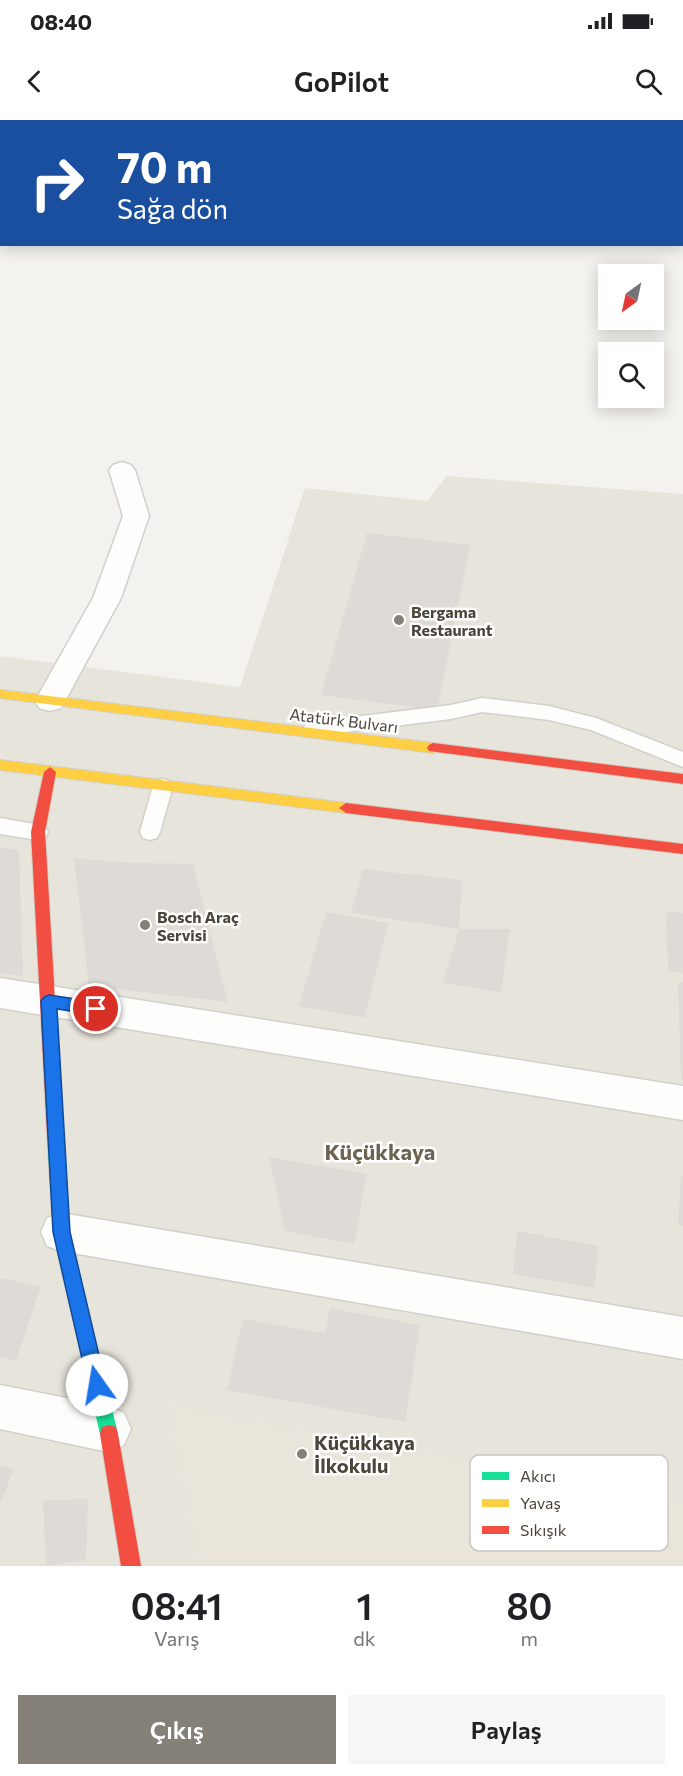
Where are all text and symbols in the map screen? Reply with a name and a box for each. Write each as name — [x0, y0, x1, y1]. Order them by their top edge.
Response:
text: 08:40 — [30, 8, 92, 35]
icon: back — [18, 65, 51, 98]
text: GoPilot — [294, 65, 389, 98]
icon: search — [632, 65, 665, 98]
text: 70 m — [117, 140, 212, 192]
icon: right — [18, 144, 96, 222]
text: Sağa dön — [117, 192, 228, 225]
north arrow — [598, 264, 664, 330]
map controls — [598, 264, 664, 408]
button: search — [598, 342, 664, 408]
place label: Bergama Restaurant — [411, 602, 493, 639]
marker: Bergama Restaurant — [392, 613, 406, 627]
street label: Atatürk Bulvarı — [289, 704, 399, 736]
place label: Bosch Araç Servisi — [157, 907, 239, 944]
marker: Bosch Araç Servisi — [138, 918, 152, 932]
pin — [70, 983, 121, 1034]
icon: arrive — [79, 992, 112, 1025]
district label: Küçükkaya — [325, 1138, 435, 1165]
position arrow — [65, 1353, 129, 1417]
place label: Küçükkaya İlkokulu — [314, 1430, 415, 1477]
marker: Küçükkaya İlkokulu — [295, 1447, 309, 1461]
legend — [470, 1455, 668, 1551]
text: Akıcı — [520, 1466, 556, 1485]
text: Yavaş — [520, 1493, 561, 1512]
text: Sıkışık — [520, 1520, 567, 1539]
text: 08:41 — [131, 1583, 223, 1627]
text: 1 — [357, 1583, 373, 1627]
text: 80 — [506, 1583, 552, 1627]
text: Varış — [154, 1626, 199, 1650]
text: dk — [353, 1626, 376, 1650]
text: m — [521, 1626, 538, 1650]
button: Çıkış — [18, 1695, 336, 1764]
button: Paylaş — [348, 1695, 665, 1764]

